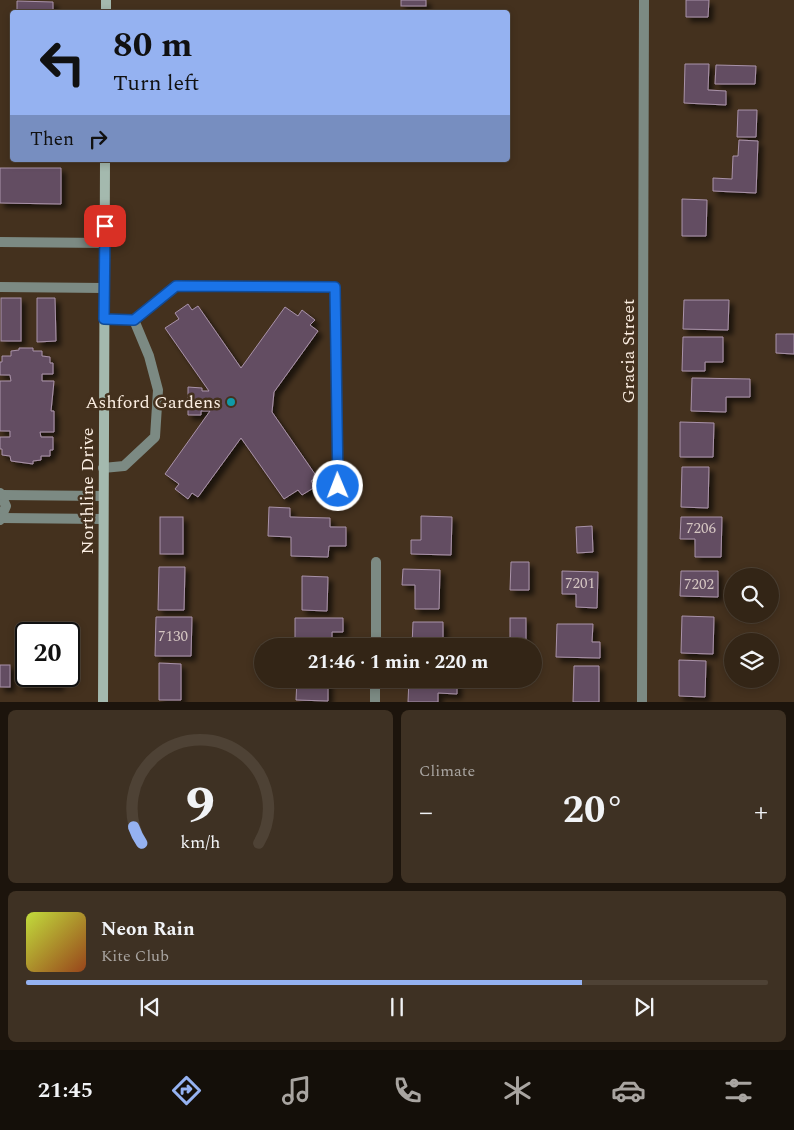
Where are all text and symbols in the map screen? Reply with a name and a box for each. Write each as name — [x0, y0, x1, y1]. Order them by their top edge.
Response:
text: 80 m — [113, 19, 193, 72]
icon: left — [30, 30, 95, 95]
text: Turn left — [113, 67, 199, 100]
text: Then — [30, 125, 74, 154]
icon: right — [84, 125, 112, 153]
pin — [84, 205, 126, 247]
icon: arrive — [91, 212, 119, 240]
street label: Gracia Street — [615, 299, 642, 403]
place label: Ashford Gardens — [85, 389, 221, 416]
marker: Ashford Gardens — [225, 396, 237, 408]
street label: Northline Drive — [74, 428, 101, 554]
position arrow — [311, 459, 363, 511]
house number: 7206 — [686, 517, 716, 540]
map controls — [724, 568, 779, 688]
button: search — [724, 568, 779, 623]
house number: 7201 — [565, 572, 595, 595]
house number: 7202 — [684, 573, 714, 596]
speed limit sign: 20 — [15, 622, 80, 687]
house number: 7130 — [158, 625, 188, 648]
button: layers — [724, 633, 779, 688]
text: 21:46 · 1 min · 220 m — [308, 648, 488, 677]
text: Climate — [419, 759, 475, 783]
text: 9 — [186, 767, 215, 846]
text: 20° — [563, 782, 624, 840]
text: − — [419, 791, 433, 834]
text: + — [754, 791, 768, 834]
text: km/h — [180, 829, 221, 856]
text: Neon Rain — [101, 915, 195, 944]
text: Kite Club — [101, 944, 169, 968]
icon: previous — [136, 993, 164, 1021]
icon: pause — [383, 993, 411, 1021]
icon: next — [630, 993, 658, 1021]
icon: directions — [169, 1073, 204, 1108]
icon: music — [279, 1073, 314, 1108]
icon: phone — [390, 1073, 425, 1108]
icon: climate — [500, 1073, 535, 1108]
icon: car — [611, 1073, 646, 1108]
icon: filters — [721, 1073, 756, 1108]
text: 21:45 — [38, 1074, 93, 1107]

